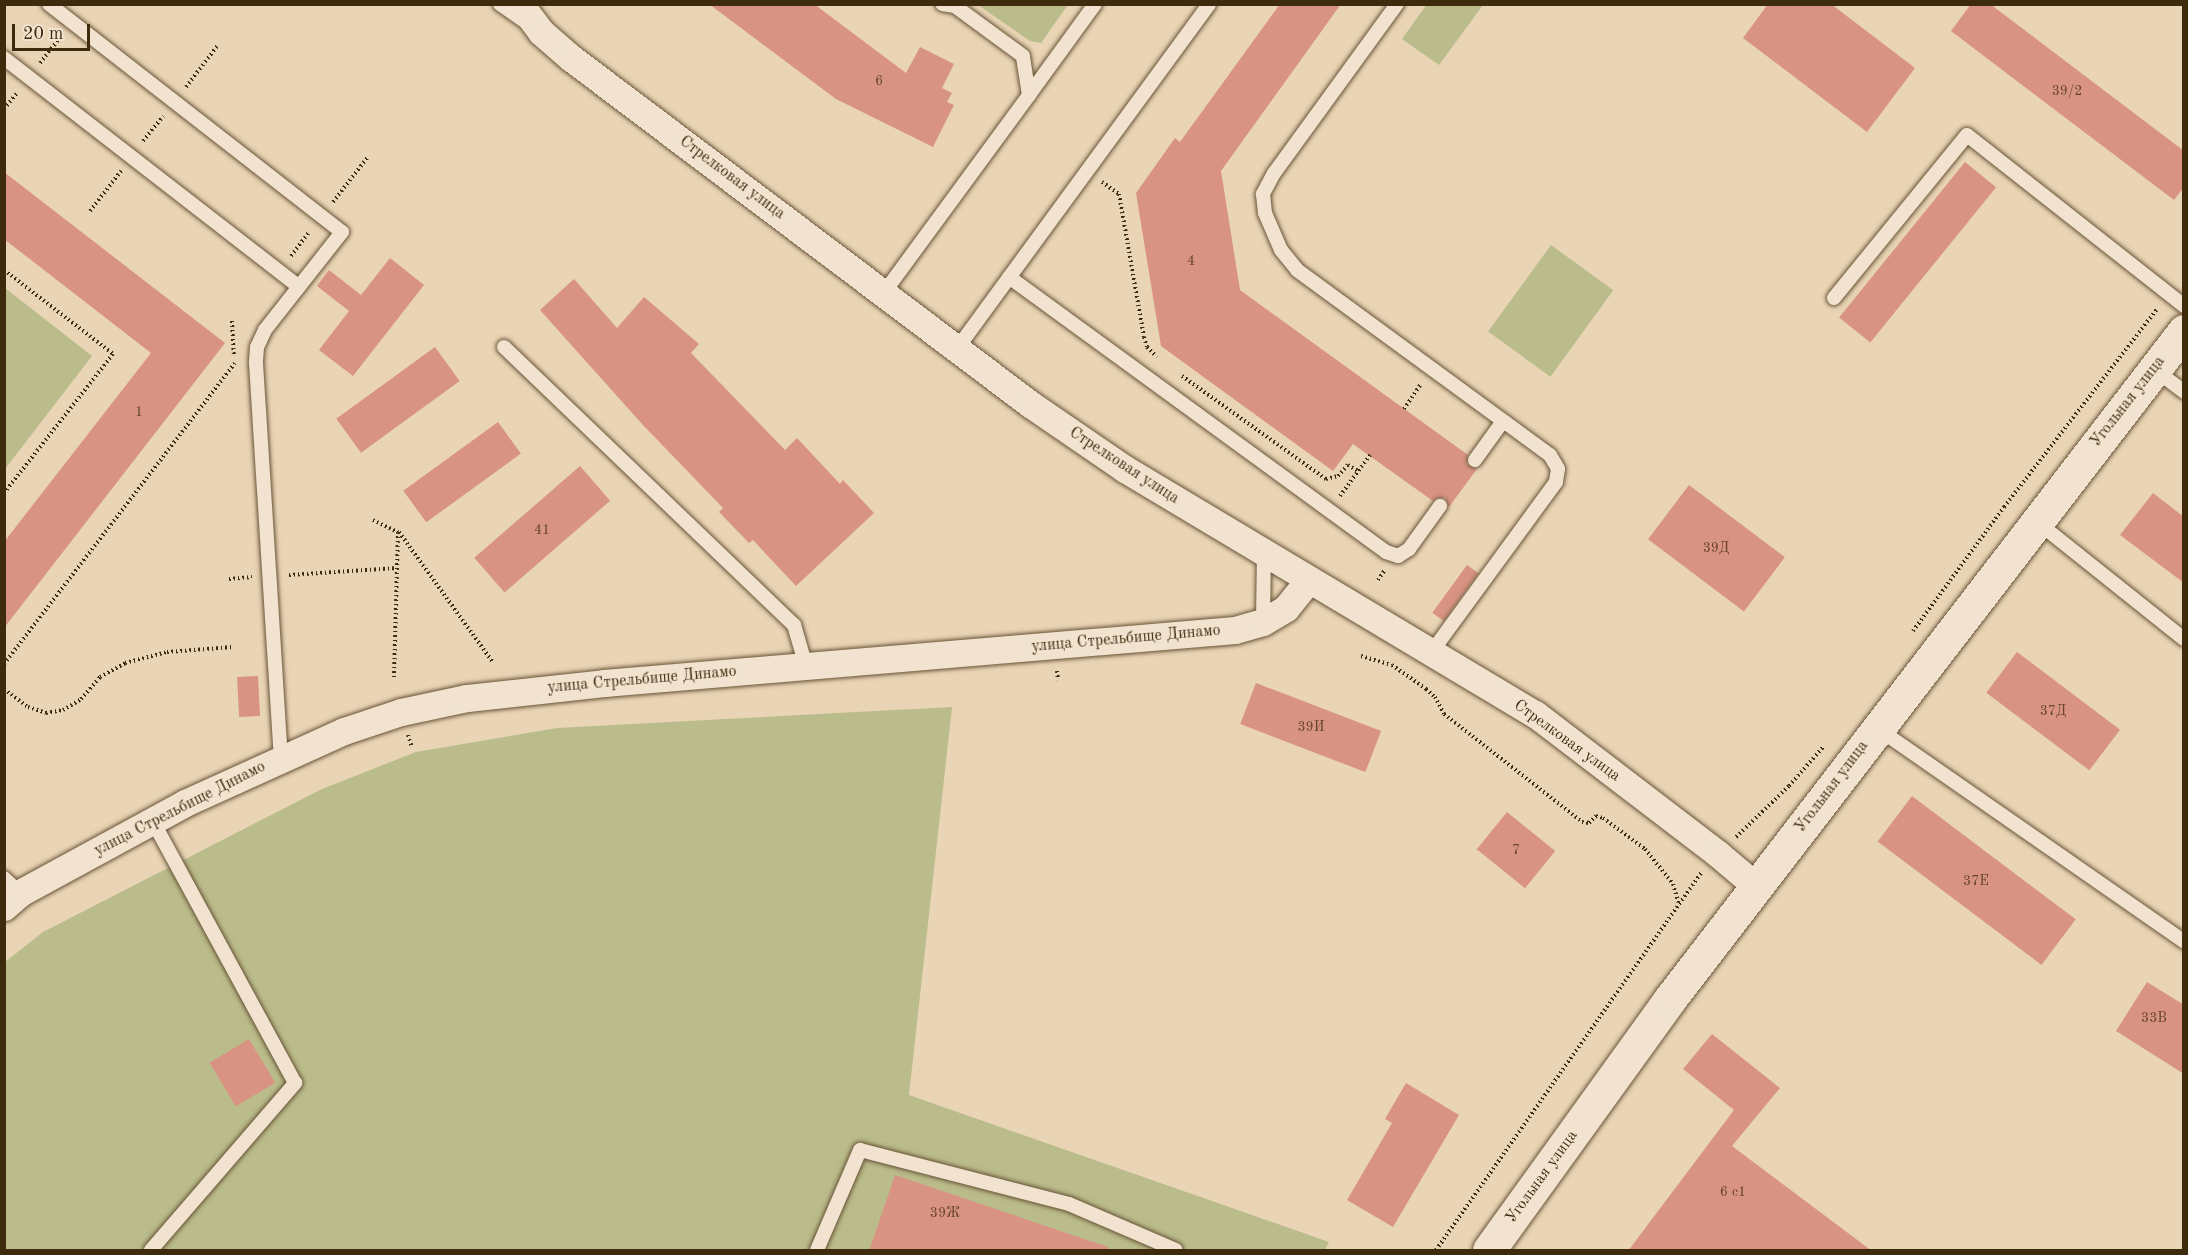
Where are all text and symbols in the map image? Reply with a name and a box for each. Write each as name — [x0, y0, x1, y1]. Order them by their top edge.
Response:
scale bar — [15, 12, 93, 50]
text: 20 m — [23, 25, 63, 43]
house number: 6 — [875, 73, 883, 89]
house number: 39/2 — [2052, 83, 2082, 99]
street label: Стрелковая улица — [675, 132, 789, 224]
house number: 4 — [1187, 253, 1195, 269]
street label: Угольная улица — [2087, 353, 2169, 451]
house number: 1 — [135, 404, 143, 420]
street label: Стрелковая улица — [1065, 423, 1183, 509]
house number: 41 — [534, 522, 550, 538]
house number: 39Д — [1703, 540, 1729, 556]
street label: улица Стрельбище Динамо — [1031, 621, 1221, 657]
street label: улица Стрельбище Динамо — [547, 662, 737, 698]
street label: Стрелковая улица — [1510, 696, 1624, 786]
house number: 37Д — [2040, 703, 2066, 719]
house number: 39И — [1297, 719, 1325, 735]
street label: Угольная улица — [1791, 737, 1873, 837]
street label: улица Стрельбище Динамо — [91, 757, 269, 861]
house number: 7 — [1512, 842, 1520, 858]
house number: 37Е — [1963, 873, 1989, 889]
house number: 33В — [2141, 1010, 2167, 1026]
street label: Угольная улица — [1502, 1127, 1582, 1227]
house number: 6 с1 — [1720, 1184, 1746, 1200]
house number: 39Ж — [930, 1205, 960, 1221]

